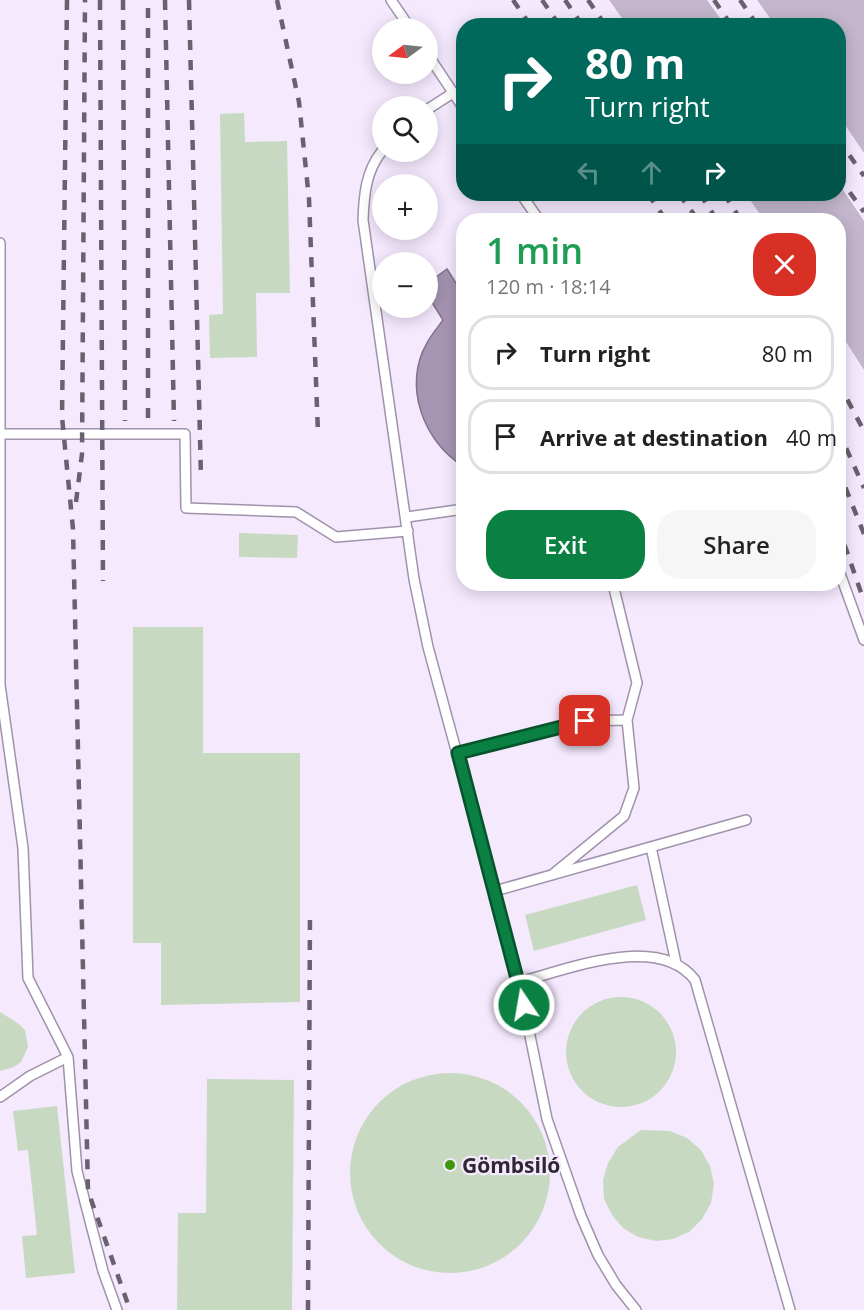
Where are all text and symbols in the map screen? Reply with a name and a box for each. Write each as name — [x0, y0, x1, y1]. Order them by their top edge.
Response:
north arrow — [372, 18, 438, 84]
map controls — [372, 18, 438, 318]
text: 80 m — [585, 34, 685, 91]
icon: right — [486, 42, 564, 120]
text: Turn right — [585, 88, 710, 125]
button: search — [372, 96, 438, 162]
icon: left — [572, 156, 605, 189]
icon: ahead — [635, 156, 668, 189]
icon: right — [698, 156, 731, 189]
button: + — [372, 174, 438, 240]
text: 1 min — [486, 226, 583, 275]
button: close — [753, 233, 816, 296]
button: − — [372, 252, 438, 318]
text: 120 m · 18:14 — [486, 273, 611, 300]
icon: right — [489, 336, 522, 369]
text: Turn right — [540, 338, 651, 368]
text: 80 m — [762, 338, 813, 368]
icon: arrive — [489, 420, 522, 453]
text: Arrive at destination — [540, 422, 768, 452]
text: 40 m — [786, 422, 837, 452]
button: Exit — [486, 510, 645, 579]
button: Share — [657, 510, 816, 579]
pin — [559, 695, 610, 746]
icon: arrive — [568, 704, 601, 737]
position arrow — [492, 973, 556, 1037]
place label: Gömbsiló — [462, 1151, 560, 1179]
marker: Gömbsiló — [443, 1158, 457, 1172]

